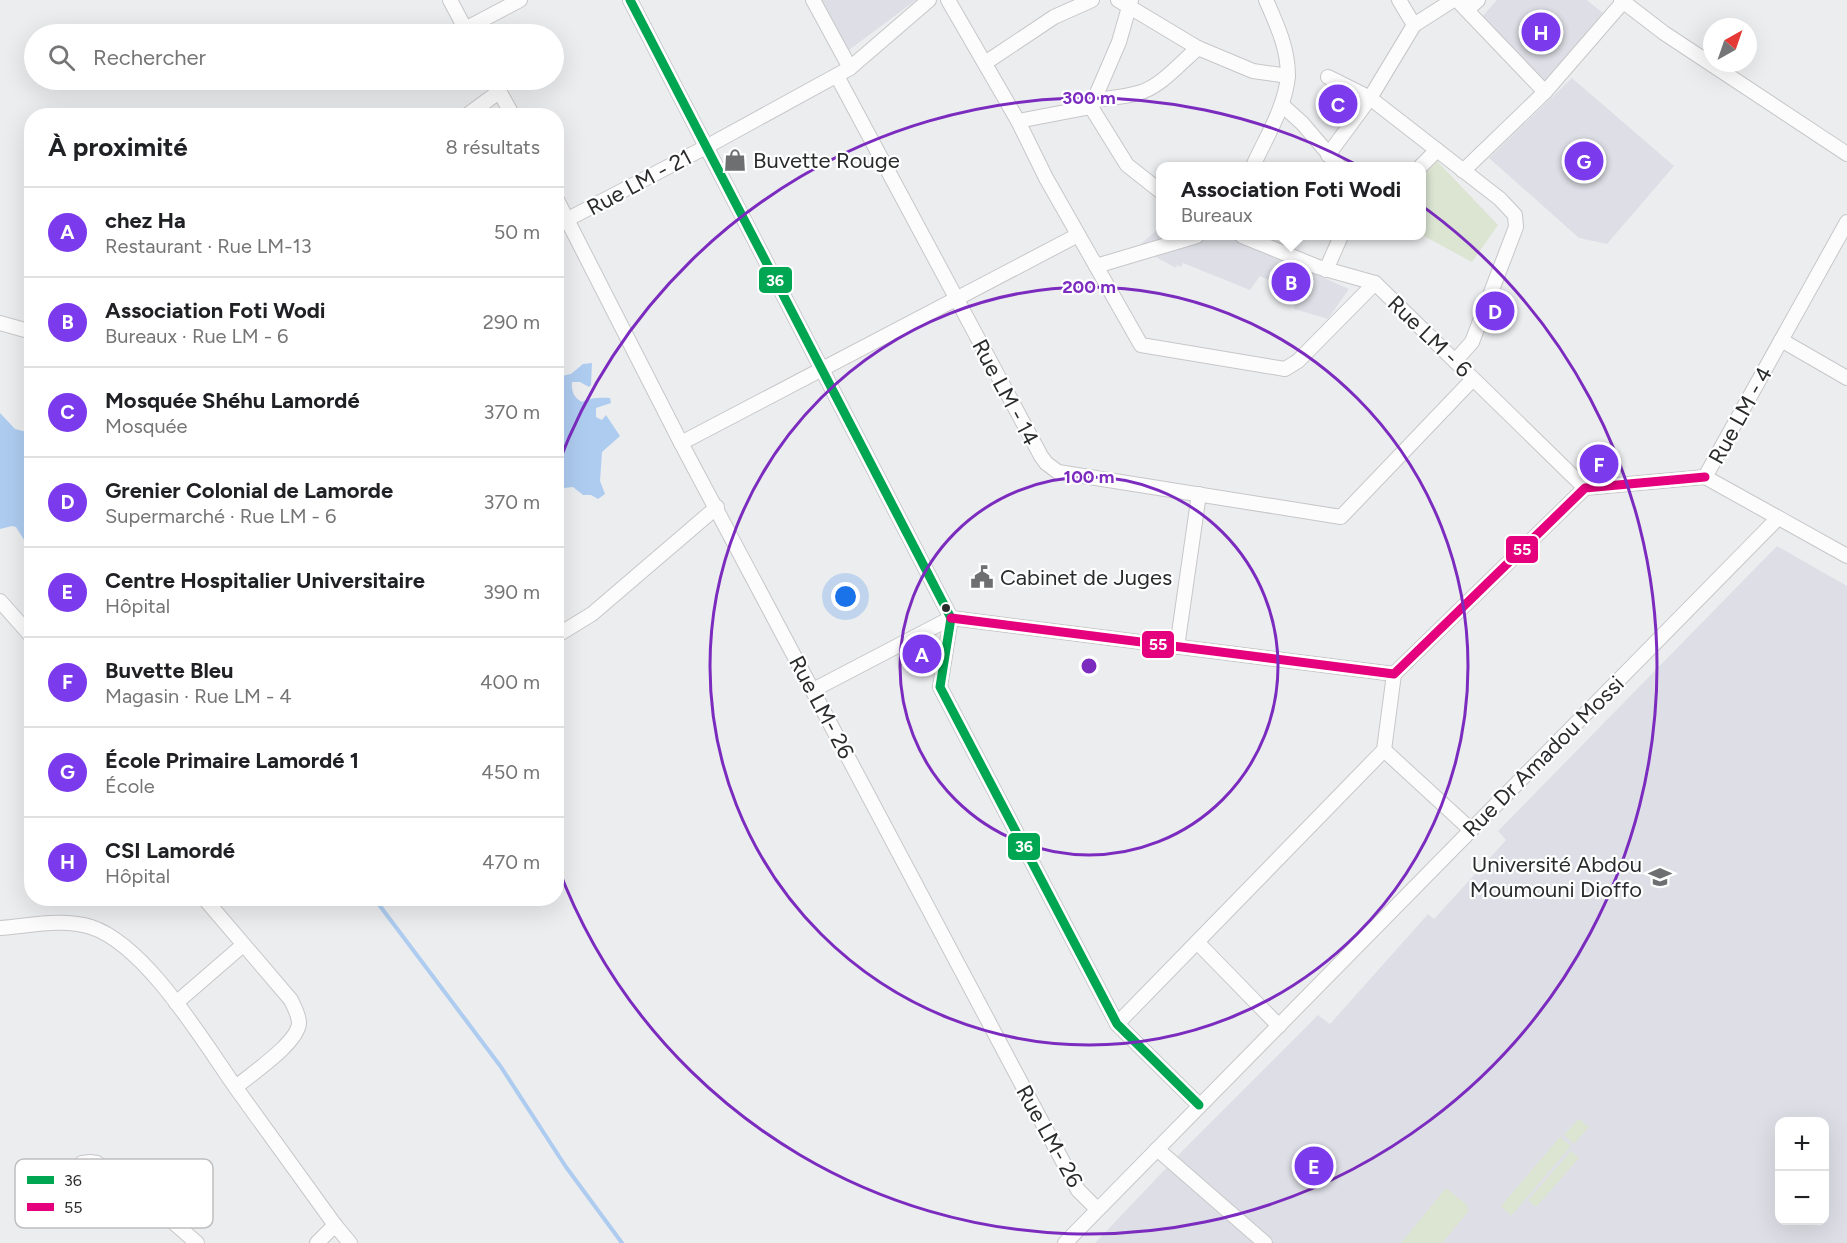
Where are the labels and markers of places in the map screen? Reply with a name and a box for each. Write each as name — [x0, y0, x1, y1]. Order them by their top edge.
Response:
pin: H — [1522, 9, 1560, 54]
pin: C — [1318, 82, 1358, 126]
pin: G — [1564, 138, 1604, 184]
shop icon: Buvette Rouge — [722, 147, 748, 173]
place label: Buvette Rouge — [753, 147, 900, 174]
pin: B — [1272, 260, 1310, 304]
pin: D — [1476, 288, 1514, 334]
pin: F — [1580, 442, 1618, 486]
public building icon: Cabinet de Juges — [969, 564, 995, 590]
place label: Cabinet de Juges — [1000, 564, 1172, 591]
unlabelled marker — [940, 602, 952, 614]
pin: A — [902, 632, 942, 676]
centre of rings — [1079, 656, 1099, 676]
place label: Université Abdou Moumouni Dioffo — [1470, 851, 1642, 903]
school or university icon: Université Abdou Moumouni Dioffo — [1647, 864, 1673, 890]
pin: E — [1294, 1144, 1334, 1188]

